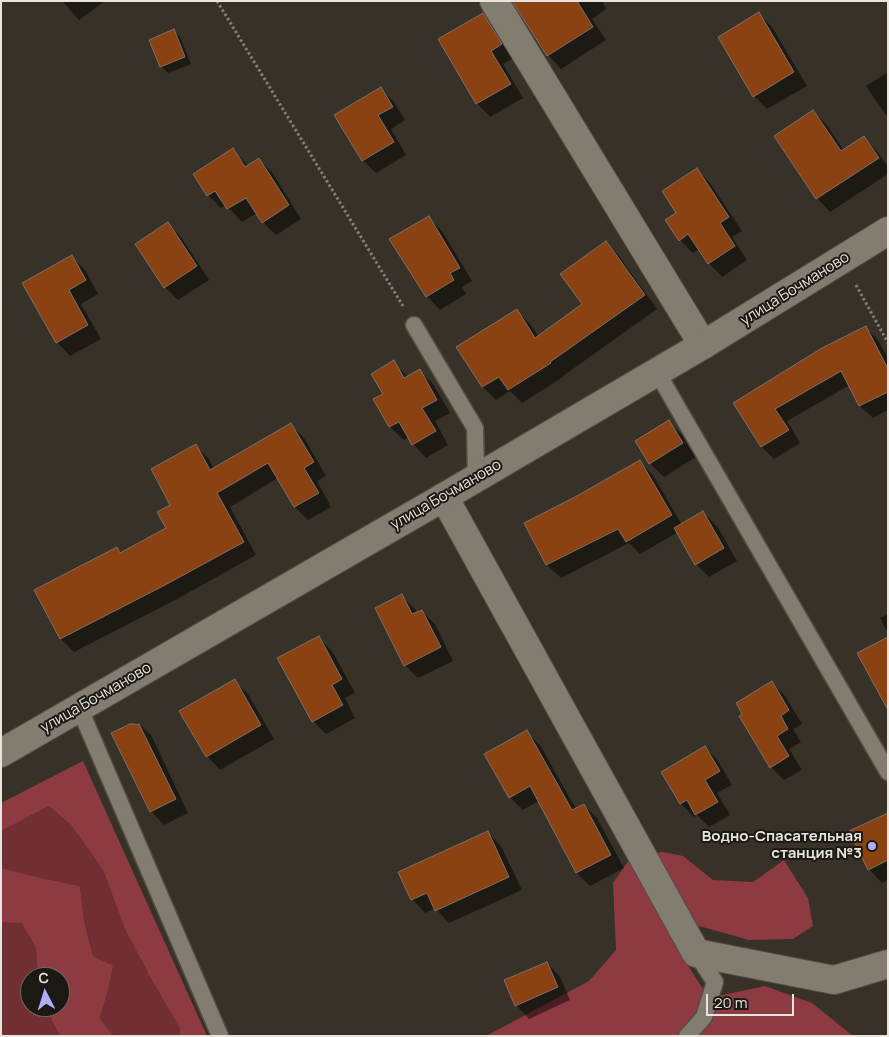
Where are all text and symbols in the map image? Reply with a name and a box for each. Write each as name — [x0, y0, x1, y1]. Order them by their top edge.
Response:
street label: улица Бочманово — [737, 248, 853, 330]
street label: улица Бочманово — [387, 456, 505, 534]
street label: улица Бочманово — [37, 659, 155, 737]
place label: Водно-Спасательная станция №3 — [702, 828, 862, 863]
marker: Водно-Спасательная станция №3 — [866, 840, 878, 852]
north arrow — [20, 967, 70, 1017]
text: С — [38, 968, 50, 987]
scale bar — [709, 984, 796, 1016]
text: 20 m — [714, 992, 747, 1013]

